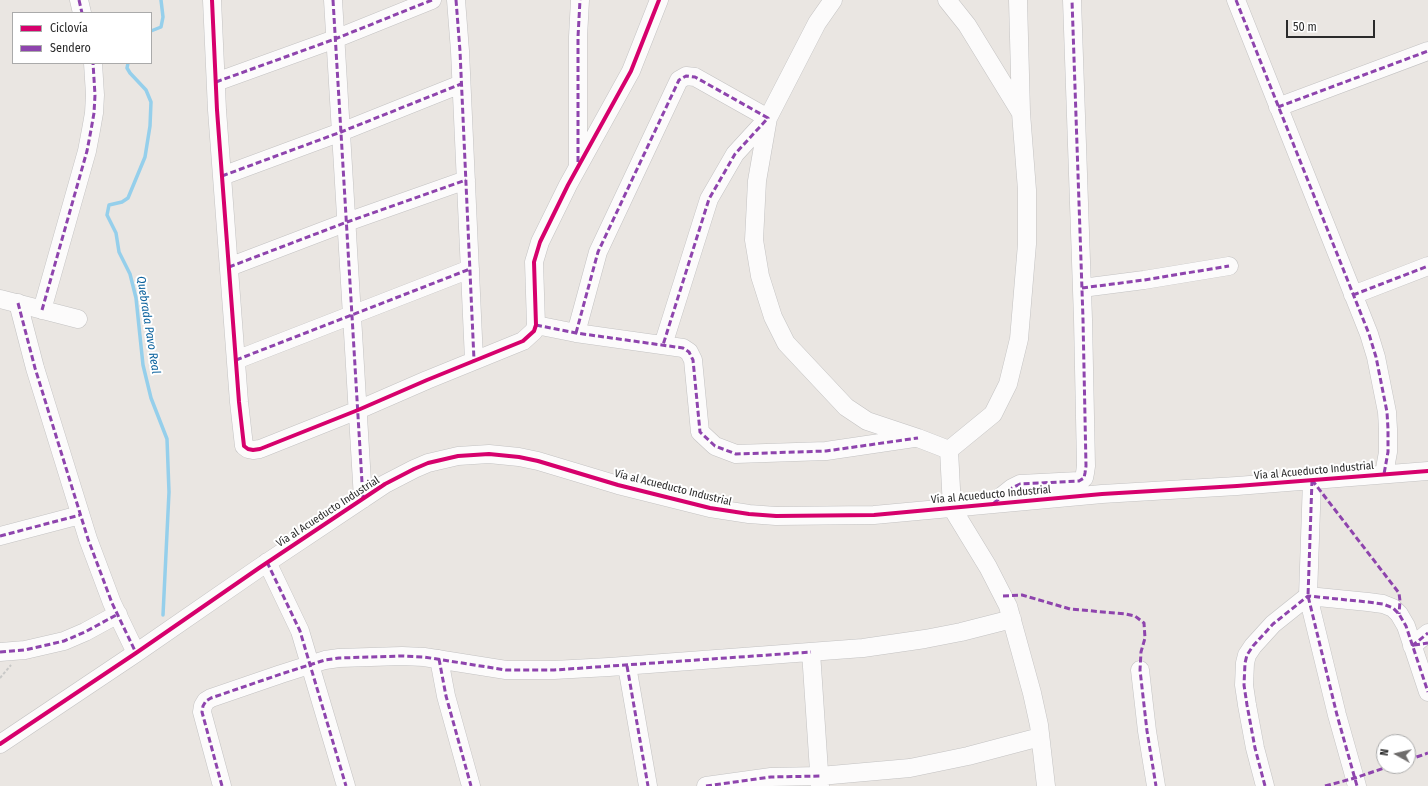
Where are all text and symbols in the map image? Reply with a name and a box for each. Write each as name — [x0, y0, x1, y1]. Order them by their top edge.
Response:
legend — [12, 12, 152, 64]
scale bar — [1288, 12, 1377, 38]
text: 50 m — [1293, 20, 1317, 34]
text: Ciclovía — [50, 21, 88, 35]
text: Sendero — [50, 41, 91, 55]
water label: Quebrada Pavo Real — [133, 275, 163, 375]
street label: Vía al Acueducto Industrial — [1253, 459, 1375, 483]
street label: Vía al Acueducto Industrial — [613, 467, 733, 509]
street label: Vía al Acueducto Industrial — [274, 474, 382, 550]
street label: Vía al Acueducto Industrial — [930, 483, 1052, 507]
north arrow — [1376, 734, 1416, 774]
text: N — [1378, 748, 1392, 757]

